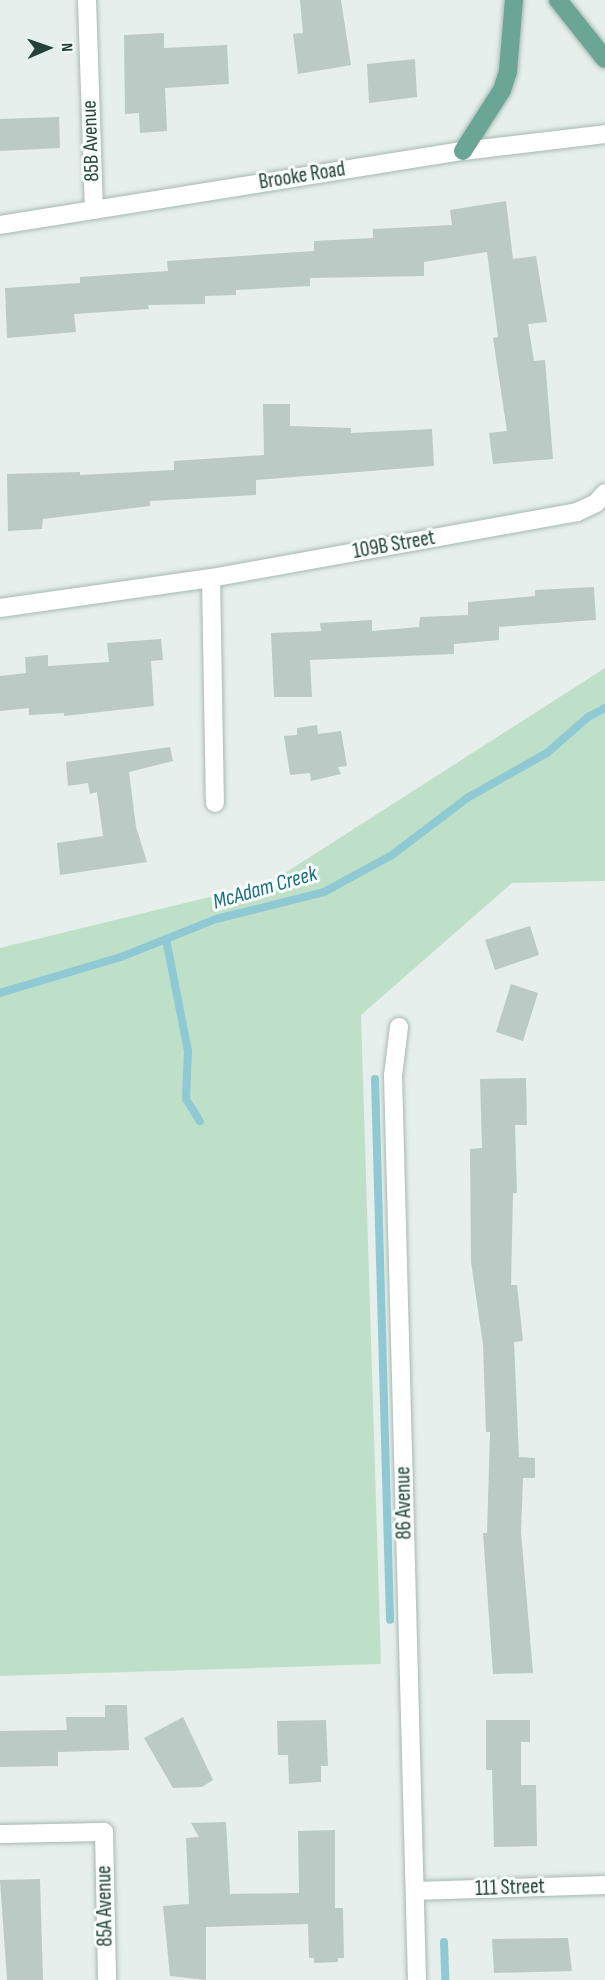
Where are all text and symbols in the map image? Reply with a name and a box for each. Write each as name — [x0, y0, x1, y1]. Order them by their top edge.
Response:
north arrow — [18, 18, 78, 78]
text: N — [57, 43, 76, 52]
street label: 85B Avenue — [77, 100, 105, 182]
street label: Brooke Road — [257, 157, 347, 195]
street label: 109B Street — [351, 525, 437, 565]
water label: McAdam Creek — [210, 861, 320, 915]
street label: 86 Avenue — [391, 1466, 417, 1540]
street label: 85A Avenue — [92, 1865, 118, 1947]
street label: 111 Street — [475, 1874, 545, 1902]

